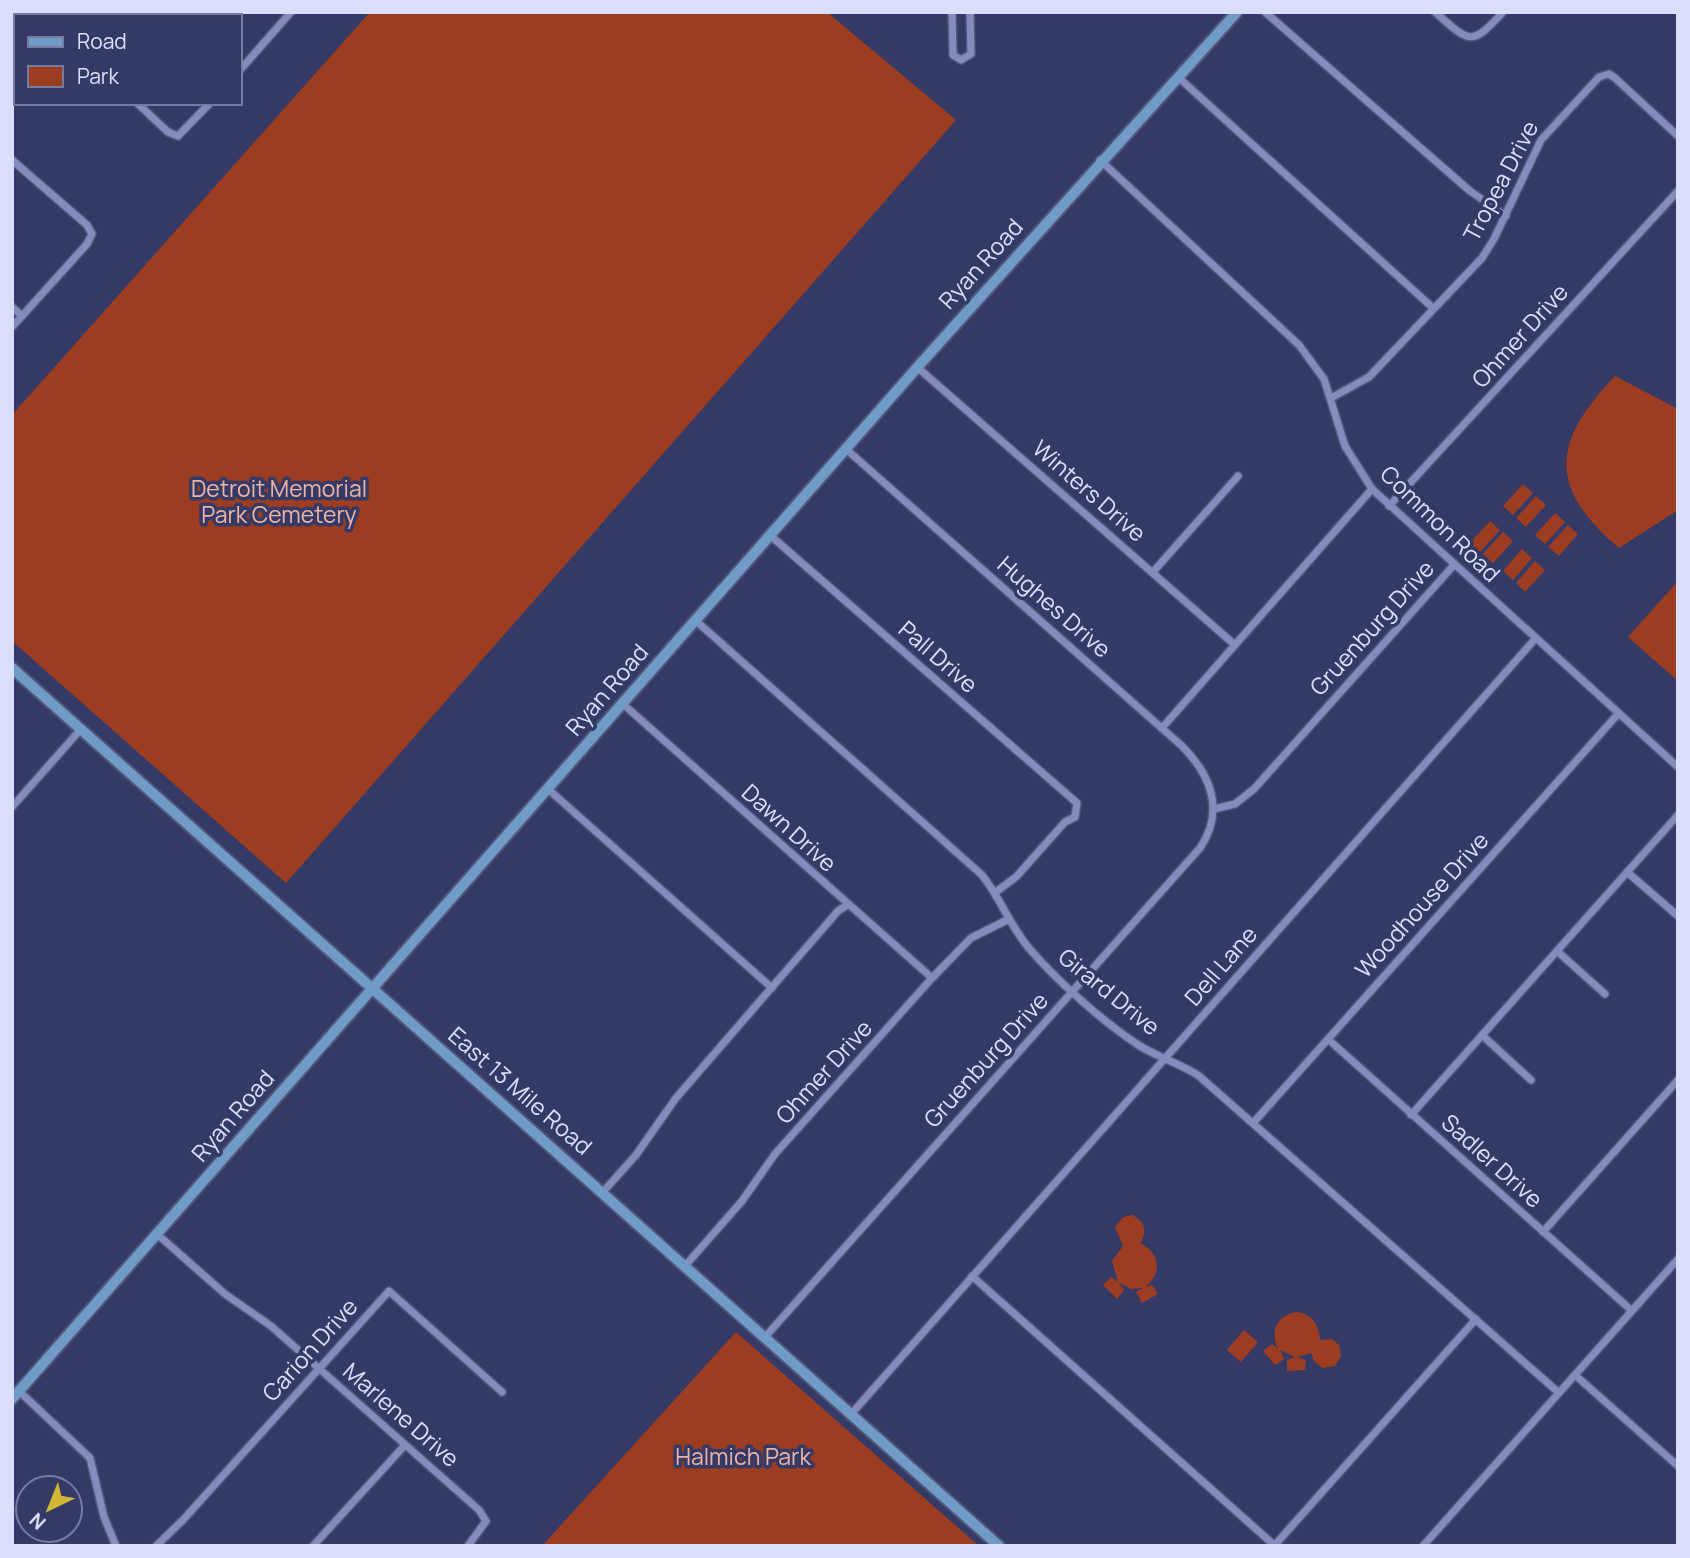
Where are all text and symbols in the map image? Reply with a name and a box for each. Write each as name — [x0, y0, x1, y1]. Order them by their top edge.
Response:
legend — [14, 14, 242, 105]
text: Road — [77, 27, 127, 55]
text: Park — [77, 62, 119, 90]
street label: Tropea Drive — [1455, 115, 1545, 246]
street label: Ryan Road — [931, 211, 1030, 316]
street label: Ohmer Drive — [1464, 276, 1575, 394]
street label: Winters Drive — [1026, 432, 1153, 548]
street label: Common Road — [1374, 458, 1508, 589]
park label: Detroit Memorial Park Cemetery — [191, 472, 367, 530]
street label: Hughes Drive — [991, 548, 1118, 664]
street label: Gruenburg Drive — [1302, 553, 1441, 702]
street label: Pall Drive — [892, 613, 985, 700]
street label: Ryan Road — [558, 637, 655, 742]
street label: Dawn Drive — [735, 776, 844, 878]
street label: Woodhouse Drive — [1347, 825, 1495, 984]
street label: Dell Lane — [1177, 919, 1264, 1012]
street label: Girard Drive — [1052, 940, 1167, 1042]
street label: Gruenburg Drive — [916, 985, 1055, 1134]
street label: Ohmer Drive — [768, 1012, 879, 1130]
street label: East 13 Mile Road — [442, 1019, 599, 1162]
street label: Ryan Road — [184, 1063, 281, 1168]
street label: Sadler Drive — [1435, 1106, 1550, 1214]
street label: Carion Drive — [254, 1291, 364, 1408]
street label: Marlene Drive — [337, 1355, 467, 1474]
park label: Halmich Park — [675, 1440, 811, 1472]
north arrow — [14, 1474, 84, 1544]
text: N — [24, 1507, 51, 1536]

